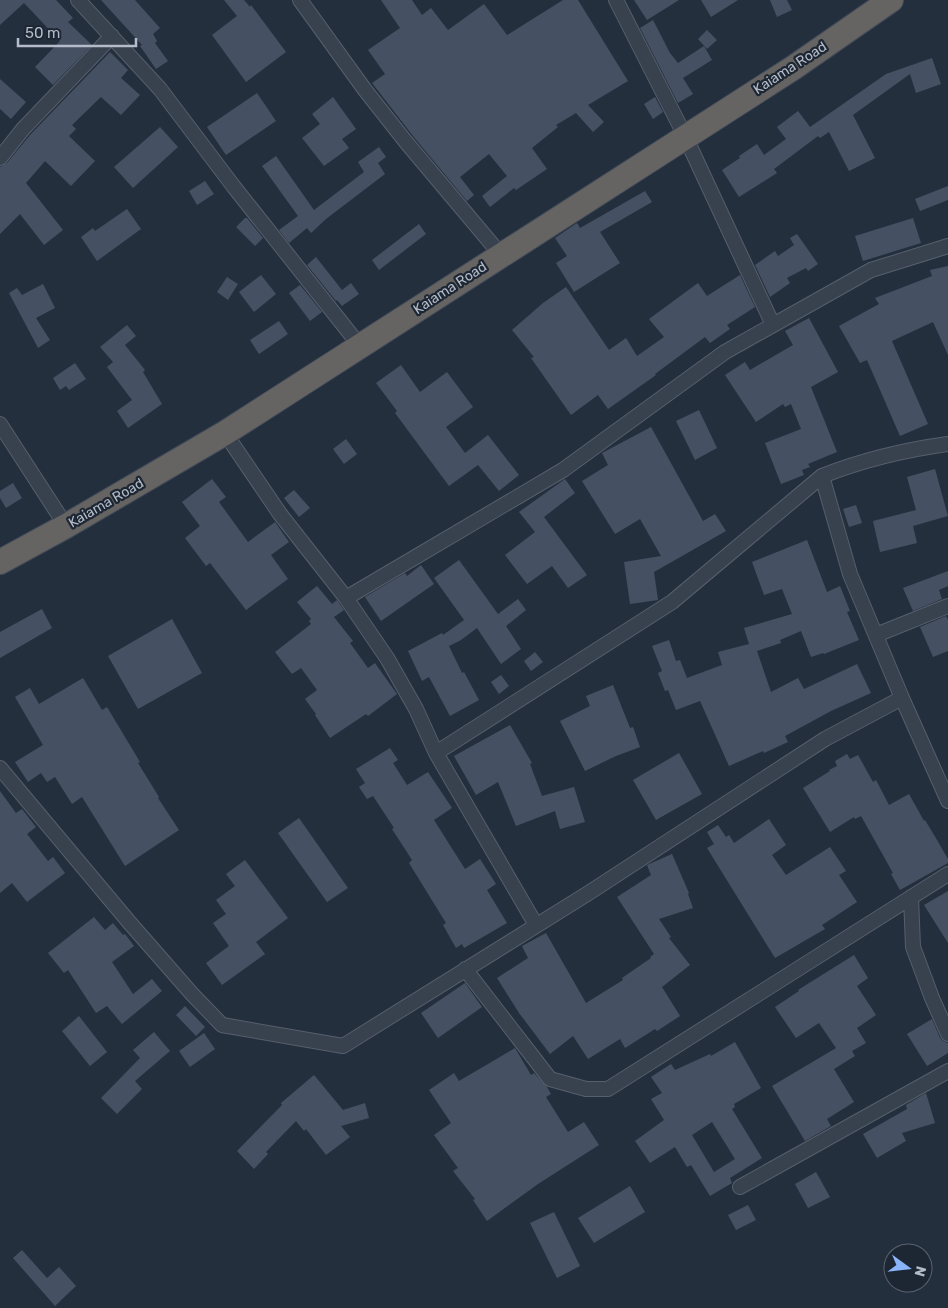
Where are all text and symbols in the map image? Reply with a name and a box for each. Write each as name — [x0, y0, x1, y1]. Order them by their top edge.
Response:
scale bar — [18, 15, 135, 47]
text: 50 m — [25, 24, 60, 42]
street label: Kaiama Road — [750, 38, 830, 98]
street label: Kaiama Road — [410, 258, 490, 318]
street label: Kaiama Road — [65, 475, 147, 531]
north arrow — [883, 1243, 933, 1293]
text: N — [911, 1264, 930, 1278]

